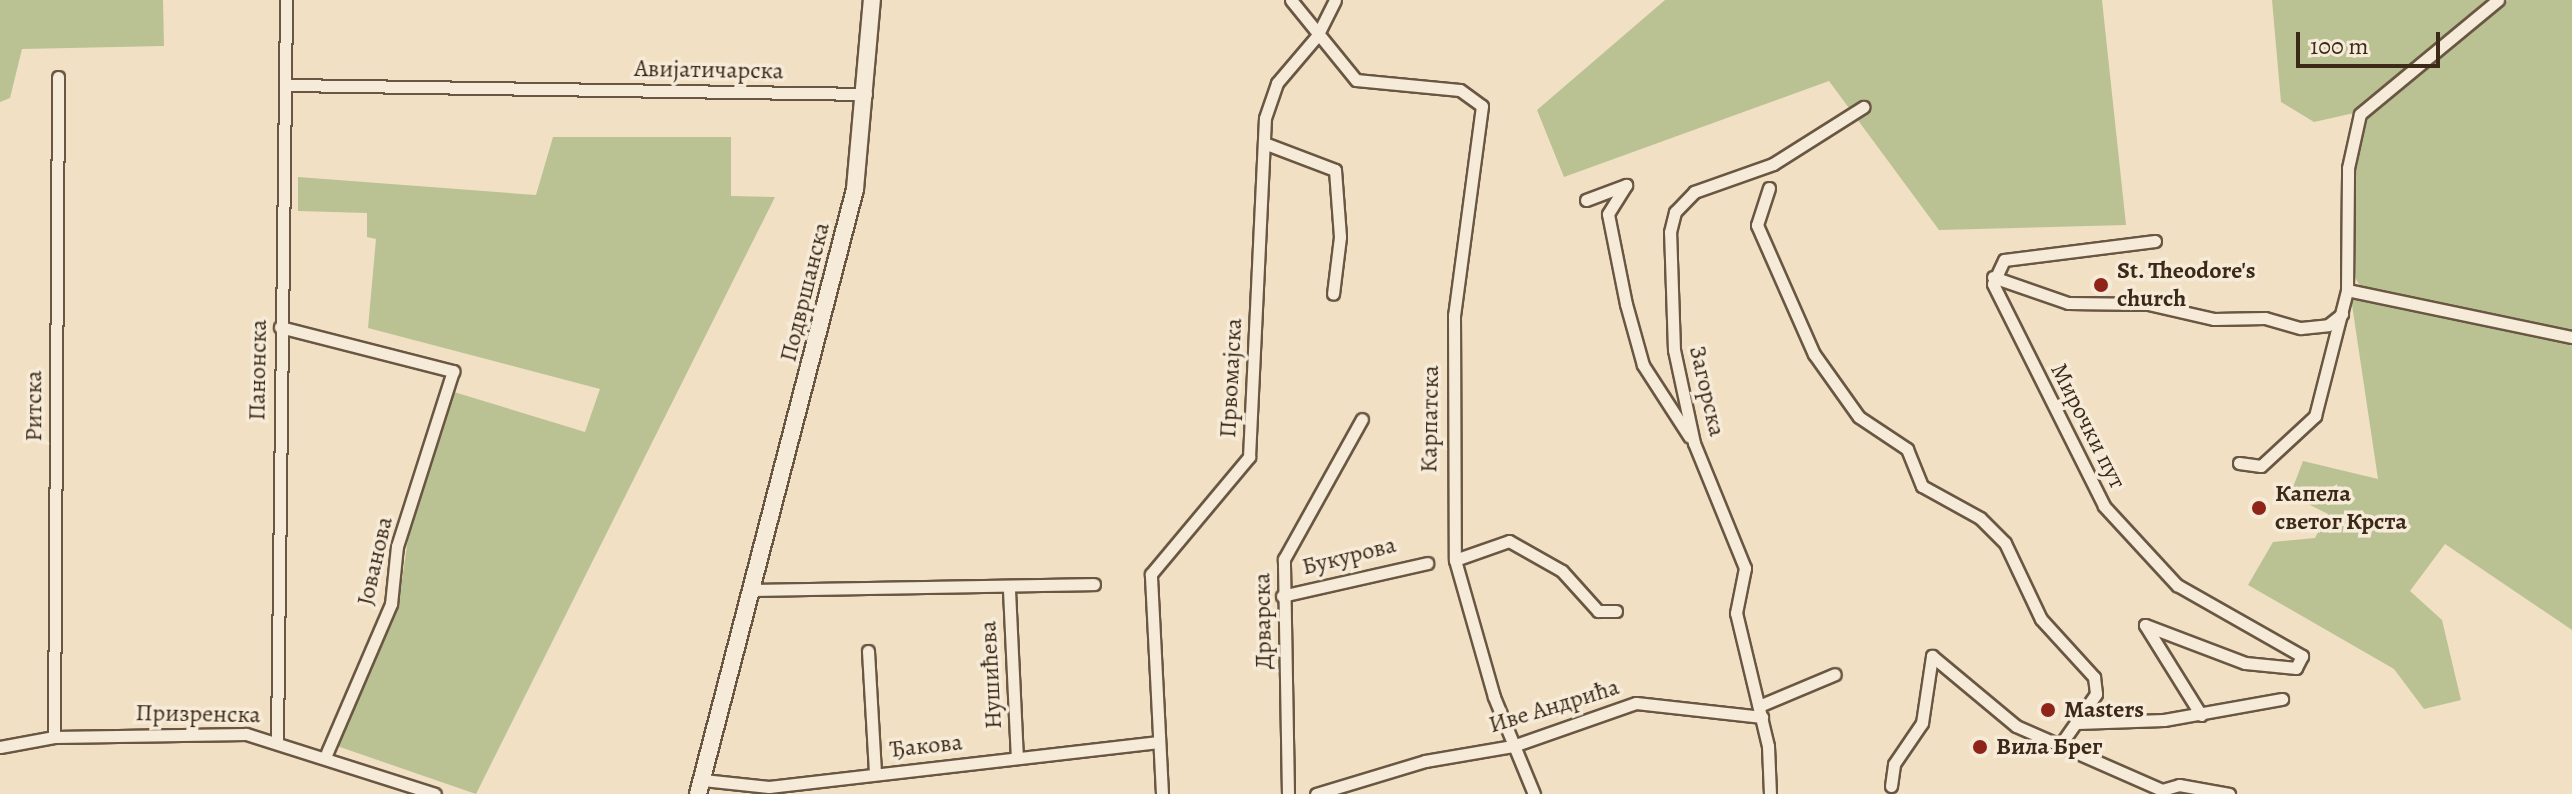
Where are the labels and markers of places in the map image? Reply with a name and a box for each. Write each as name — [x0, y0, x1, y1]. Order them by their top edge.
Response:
place label: St. Theodore's church — [2117, 257, 2256, 313]
marker: St. Theodore's church — [2092, 276, 2110, 294]
place label: Капела светог Крста — [2275, 480, 2407, 536]
marker: Капела светог Крста — [2250, 499, 2268, 517]
place label: Masters — [2064, 696, 2144, 724]
marker: Masters — [2039, 701, 2057, 719]
place label: Вила Брег — [1996, 733, 2102, 761]
marker: Вила Брег — [1971, 738, 1989, 756]

